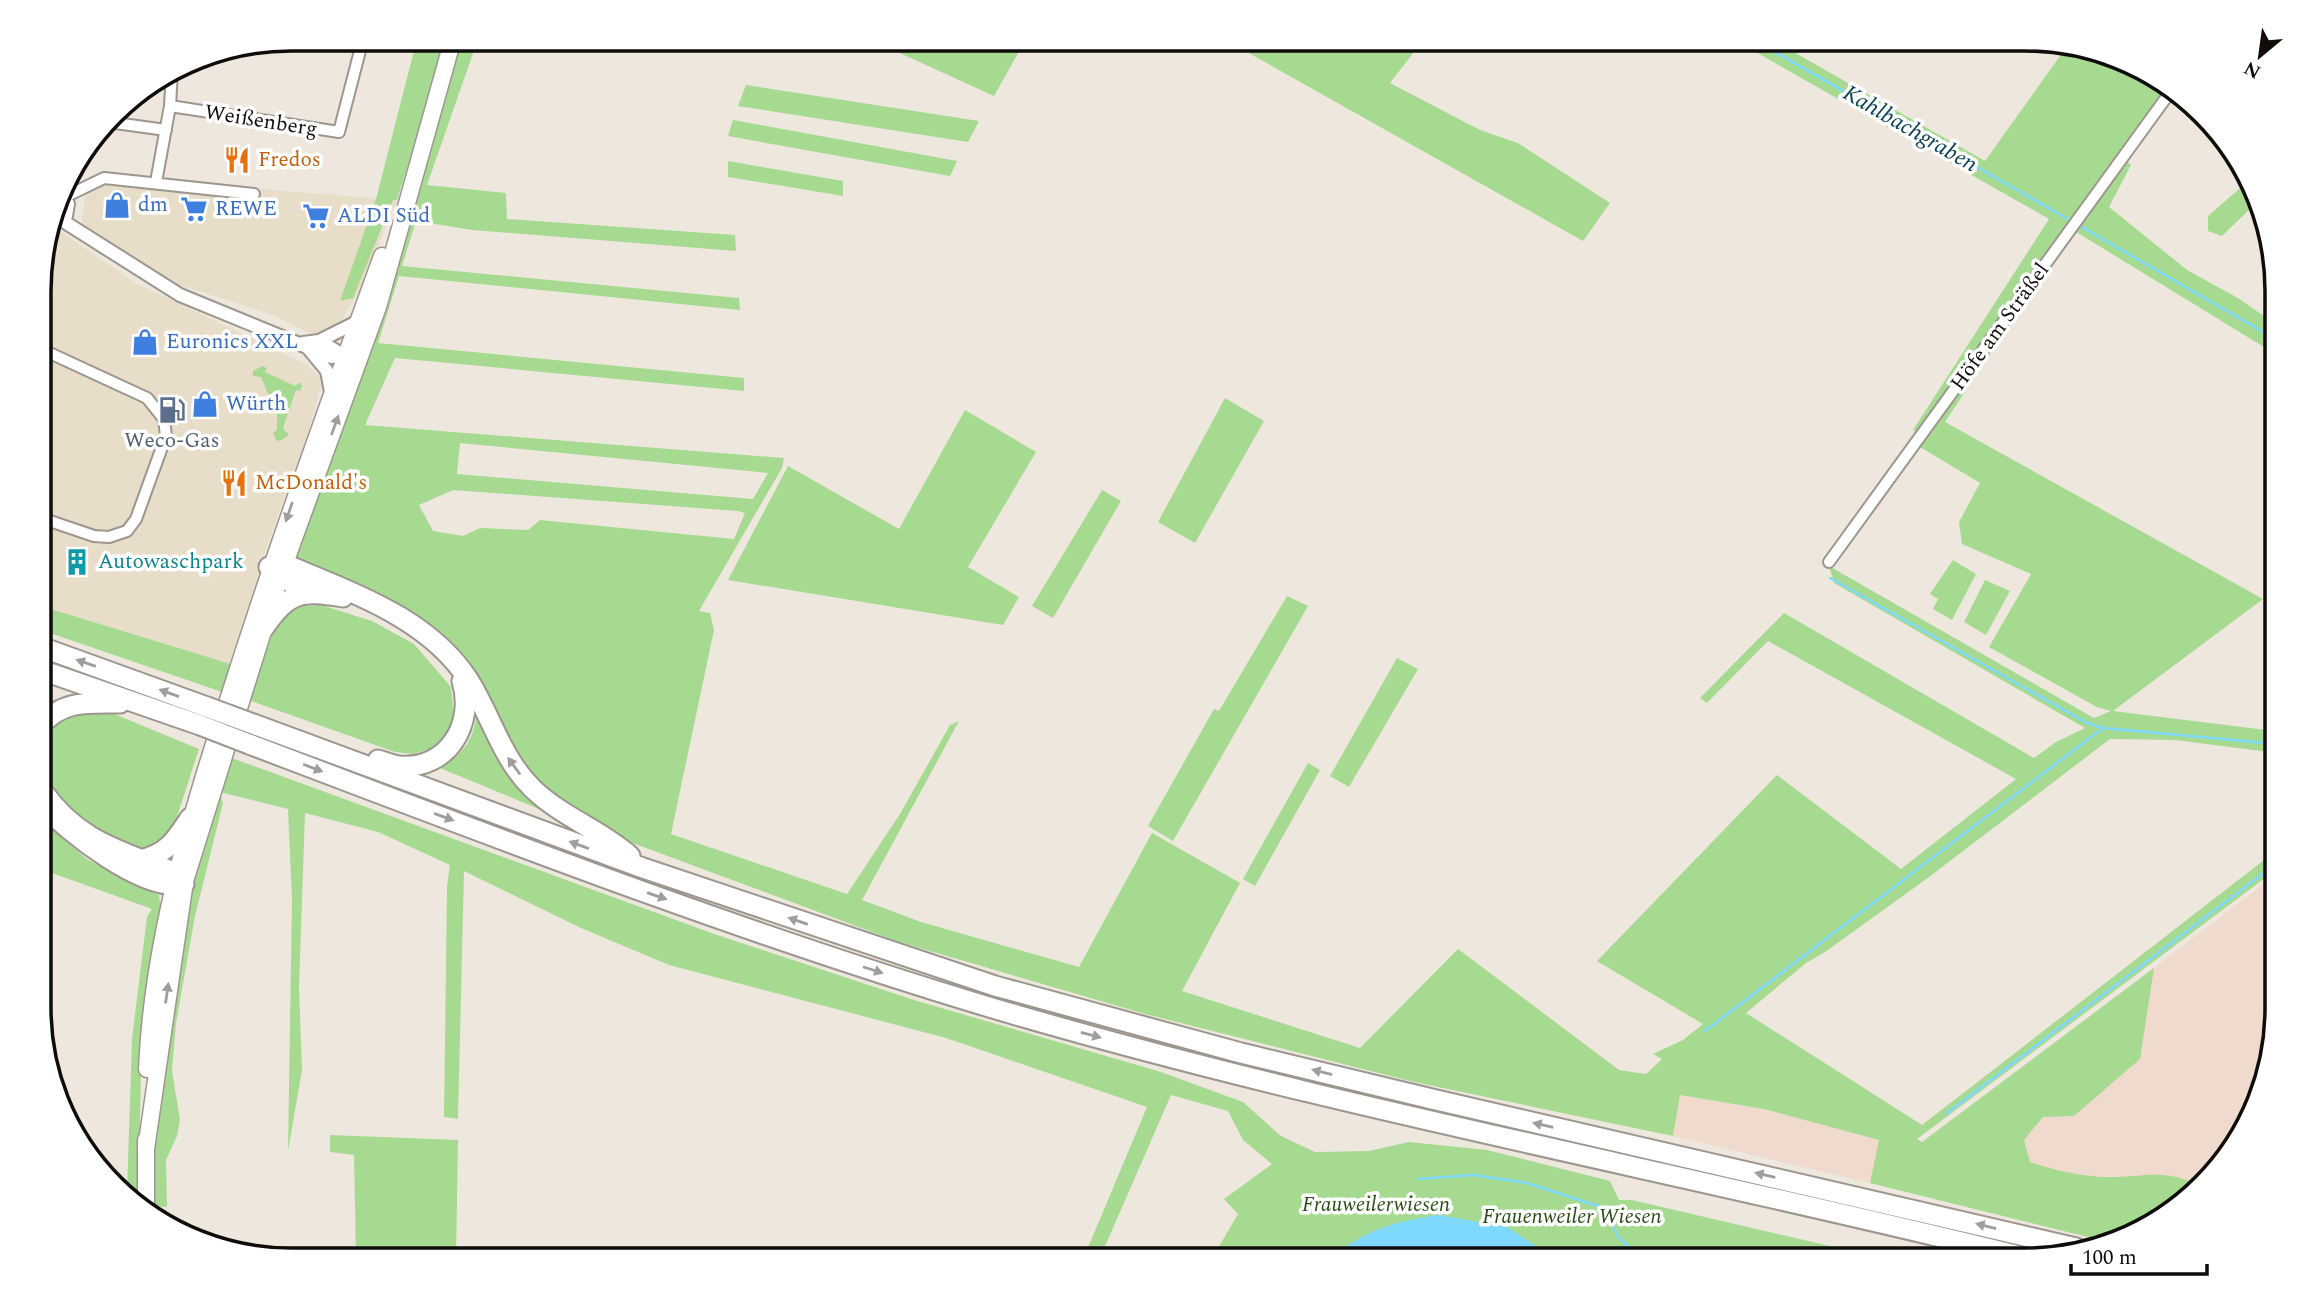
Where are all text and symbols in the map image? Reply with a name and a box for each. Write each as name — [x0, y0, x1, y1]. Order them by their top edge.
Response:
north arrow — [2225, 21, 2295, 91]
text: N — [2239, 53, 2266, 86]
water label: Kahlbachgraben — [1836, 76, 1984, 182]
street label: Weißenberg — [202, 96, 320, 146]
place label: Fredos — [258, 144, 321, 176]
restaurant icon: Fredos — [222, 145, 252, 175]
place label: dm — [138, 189, 168, 221]
shop icon: dm — [102, 190, 132, 220]
place label: REWE — [215, 193, 277, 225]
supermarket icon: REWE — [179, 194, 209, 224]
place label: ALDI Süd — [337, 200, 430, 232]
supermarket icon: ALDI Süd — [301, 201, 331, 231]
street label: Höfe am Sträßel — [1943, 256, 2057, 398]
place label: Euronics XXL — [166, 326, 298, 358]
shop icon: Euronics XXL — [130, 327, 160, 357]
place label: Würth — [226, 388, 286, 420]
shop icon: Würth — [190, 389, 220, 419]
fuel station icon: Weco-Gas — [157, 395, 187, 425]
one-way arrow — [329, 415, 340, 436]
place label: Weco-Gas — [124, 425, 220, 457]
place label: McDonald's — [255, 467, 367, 499]
restaurant icon: McDonald's — [219, 468, 249, 498]
one-way arrow — [283, 502, 294, 523]
place label: Autowaschpark — [98, 546, 244, 578]
building icon: Autowaschpark — [62, 547, 92, 577]
one-way arrow — [75, 657, 96, 668]
one-way arrow — [158, 687, 179, 698]
one-way arrow — [507, 757, 521, 775]
one-way arrow — [302, 763, 323, 774]
one-way arrow — [434, 812, 455, 823]
one-way arrow — [569, 839, 590, 850]
one-way arrow — [647, 891, 668, 902]
one-way arrow — [787, 915, 808, 926]
one-way arrow — [862, 965, 883, 975]
one-way arrow — [161, 982, 172, 1004]
one-way arrow — [1080, 1030, 1102, 1041]
one-way arrow — [1310, 1066, 1332, 1077]
one-way arrow — [1532, 1119, 1554, 1130]
one-way arrow — [1754, 1169, 1776, 1180]
park label: Frauweilerwiesen — [1302, 1189, 1450, 1221]
park label: Frauenweiler Wiesen — [1482, 1201, 1662, 1233]
one-way arrow — [1975, 1220, 1997, 1231]
scale bar — [2071, 1232, 2208, 1276]
text: 100 m — [2082, 1242, 2137, 1274]

